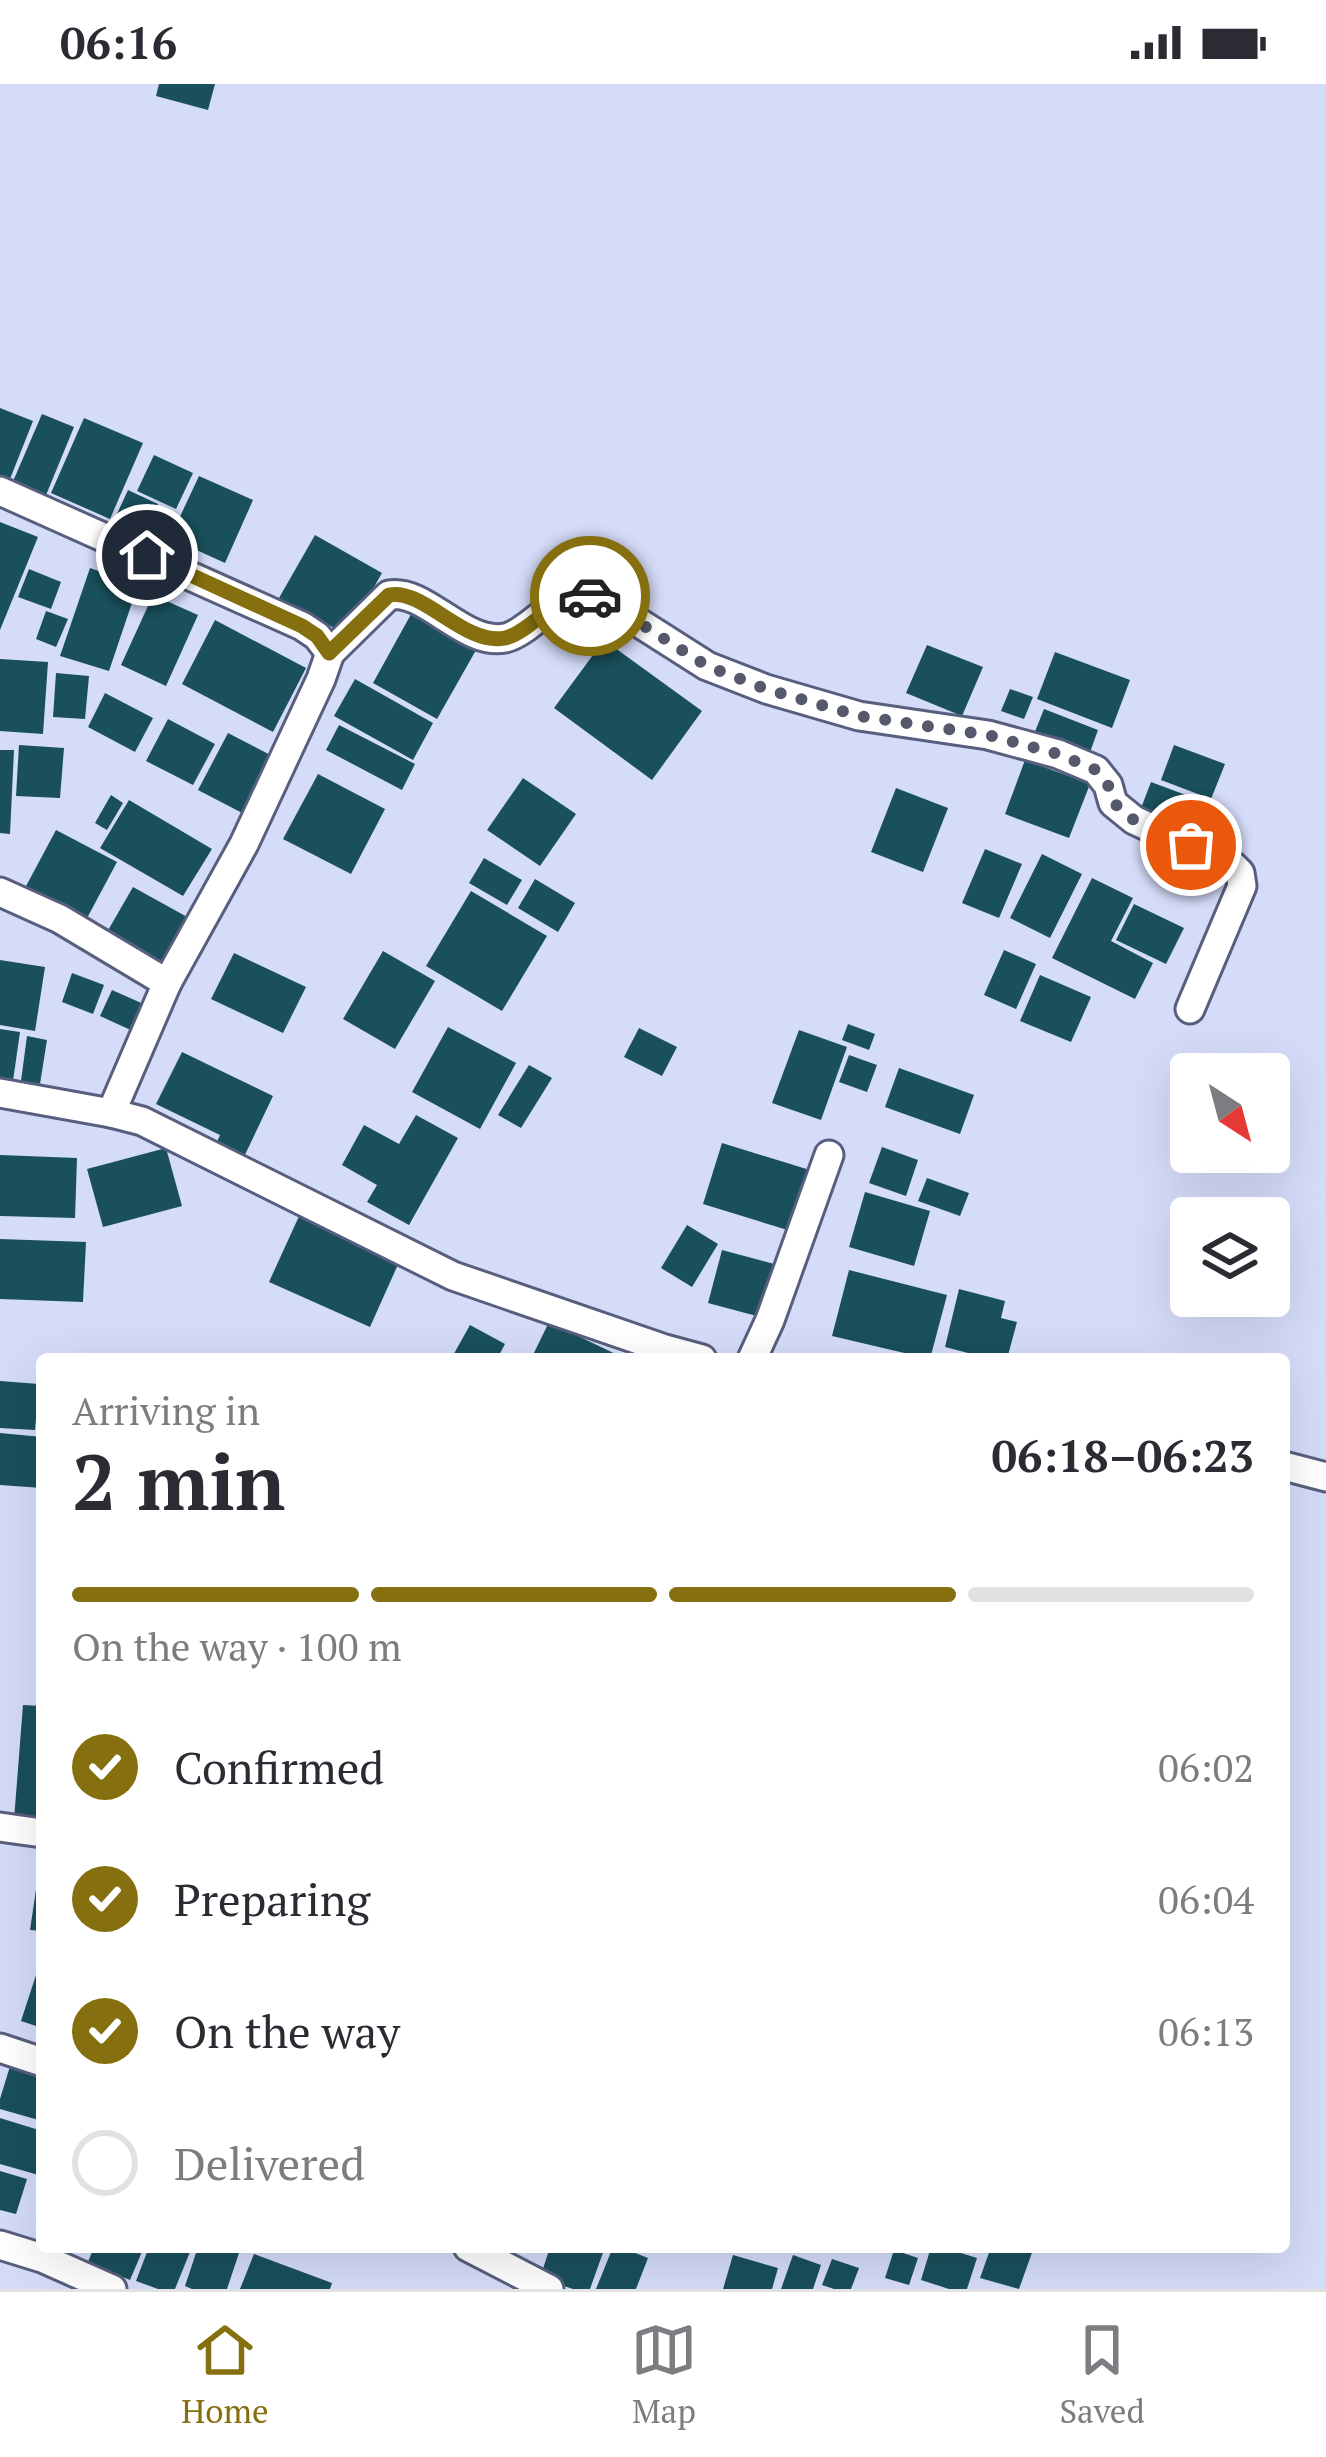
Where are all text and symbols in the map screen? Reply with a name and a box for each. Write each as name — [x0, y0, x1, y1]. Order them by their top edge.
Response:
text: 06:16 — [60, 12, 177, 72]
pin — [96, 504, 198, 606]
icon: home — [114, 522, 180, 588]
courier — [530, 536, 650, 656]
icon: car — [557, 563, 623, 629]
pin — [1140, 794, 1242, 896]
icon: bag — [1158, 812, 1224, 878]
north arrow — [1170, 1053, 1290, 1173]
map controls — [1170, 1053, 1290, 1317]
button: layers — [1170, 1197, 1290, 1317]
text: Arriving in — [72, 1384, 260, 1436]
text: 06:18–06:23 — [992, 1425, 1254, 1485]
text: 2 min — [72, 1429, 285, 1532]
text: On the way · 100 m — [72, 1620, 402, 1672]
icon: check — [72, 1734, 138, 1800]
text: Confirmed — [174, 1737, 384, 1797]
text: 06:02 — [1158, 1741, 1254, 1793]
icon: check — [72, 1866, 138, 1932]
text: Preparing — [174, 1869, 370, 1929]
text: 06:04 — [1158, 1873, 1254, 1925]
icon: check — [72, 1998, 138, 2064]
text: On the way — [174, 2001, 400, 2061]
text: 06:13 — [1158, 2005, 1254, 2057]
text: Delivered — [174, 2133, 365, 2193]
tab: Home — [181, 2317, 269, 2432]
tab: Map — [631, 2317, 697, 2432]
tab: Saved — [1059, 2317, 1145, 2432]

